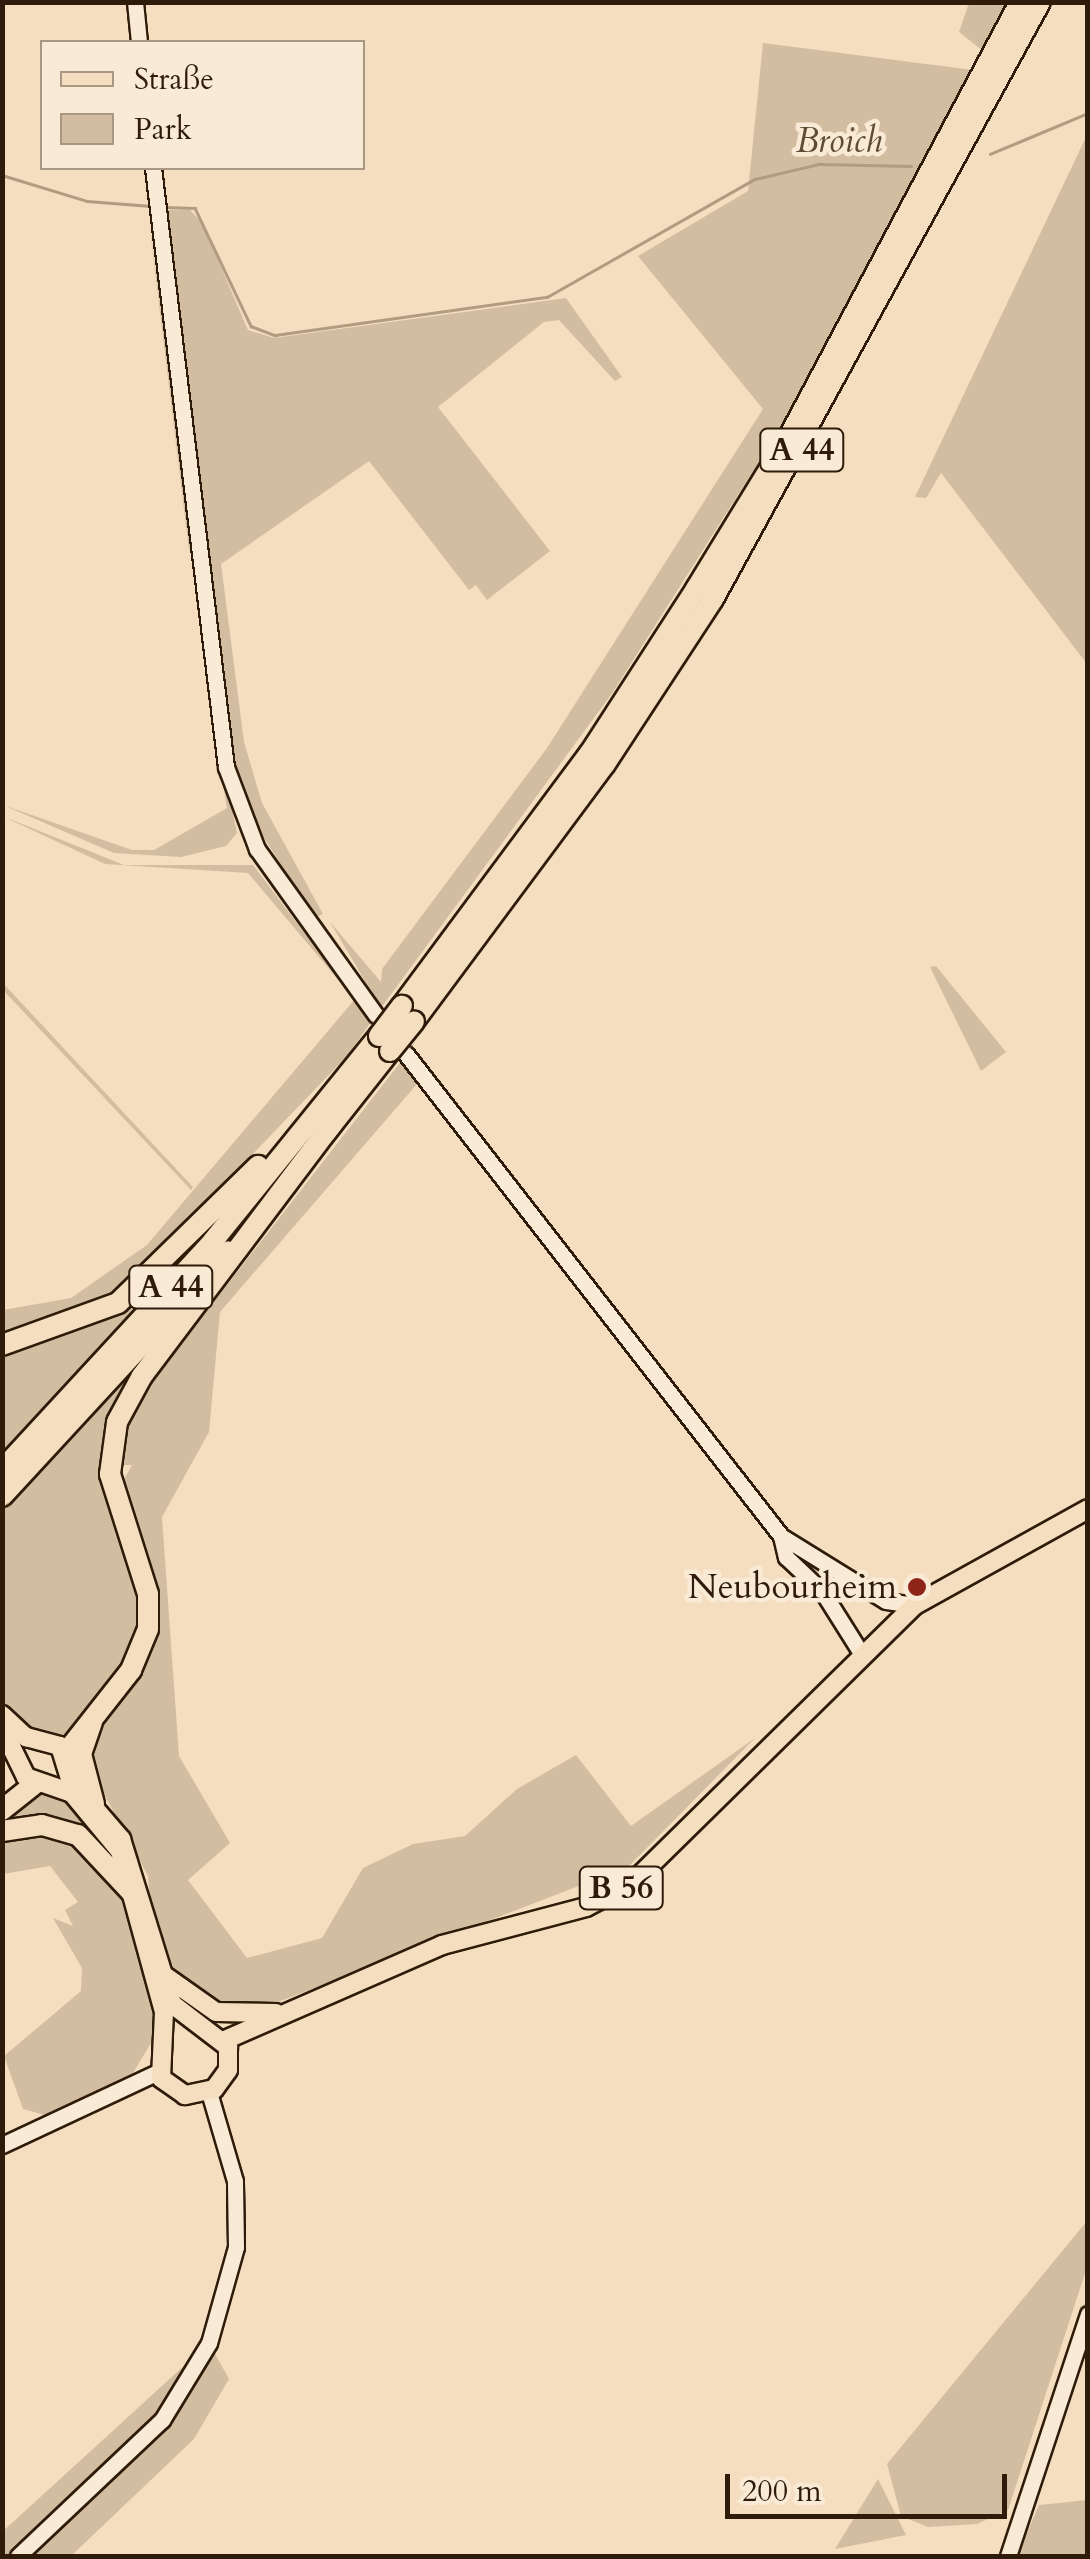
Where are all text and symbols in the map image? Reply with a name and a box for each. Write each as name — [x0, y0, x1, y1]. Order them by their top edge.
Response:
legend — [40, 40, 365, 170]
text: Straße — [134, 59, 214, 100]
text: Park — [134, 109, 192, 150]
park label: Broich — [796, 120, 882, 162]
road number: A 44 — [757, 423, 847, 477]
road number: A 44 — [126, 1260, 216, 1314]
place label: Neubourheim — [688, 1566, 897, 1608]
marker: Neubourheim — [906, 1576, 928, 1598]
road number: B 56 — [578, 1861, 664, 1915]
scale bar — [730, 2454, 1012, 2516]
text: 200 m — [742, 2471, 822, 2512]

